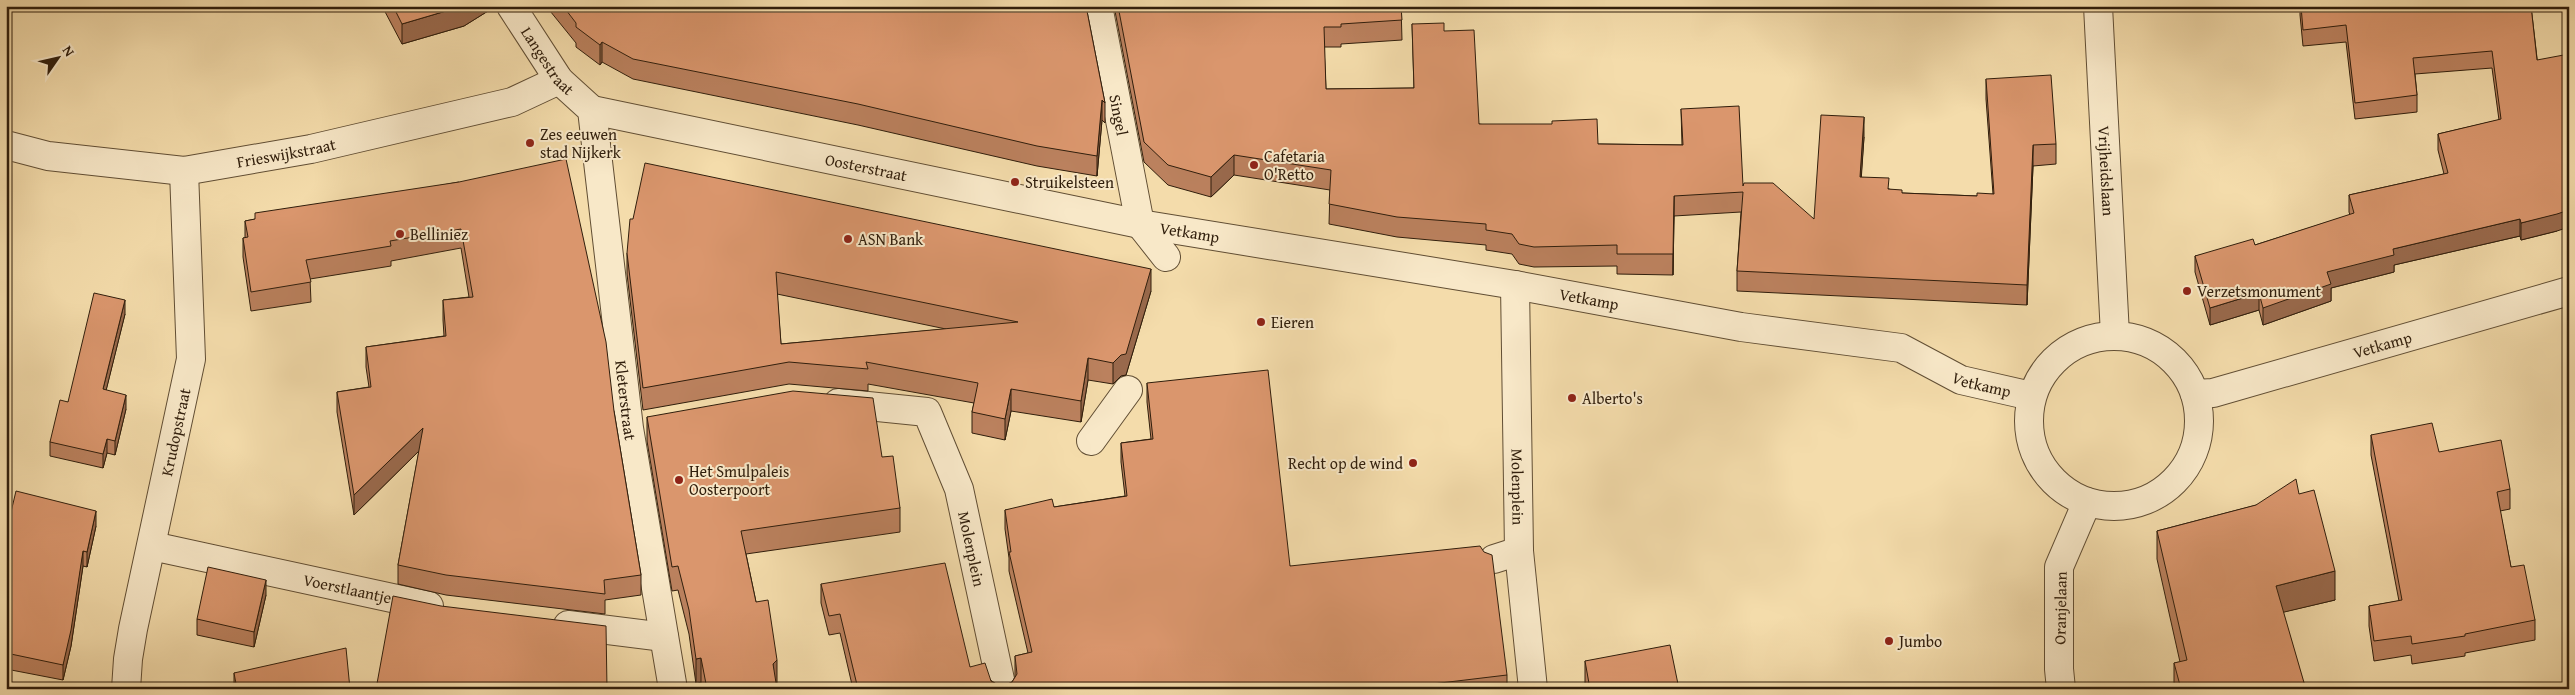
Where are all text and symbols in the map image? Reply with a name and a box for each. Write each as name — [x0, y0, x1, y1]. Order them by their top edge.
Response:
street label: Langestraat — [515, 22, 580, 101]
north arrow — [32, 32, 82, 82]
text: N — [58, 41, 80, 61]
street label: Singel — [1103, 92, 1135, 138]
place label: Zes eeuwen stad Nijkerk — [540, 122, 622, 164]
street label: Vrijheidslaan — [2092, 125, 2121, 217]
street label: Frieswijkstraat — [235, 132, 338, 174]
marker: Zes eeuwen stad Nijkerk — [524, 137, 536, 149]
place label: Cafetaria O'Retto — [1264, 144, 1325, 186]
street label: Oosterstraat — [823, 147, 910, 187]
marker: Cafetaria O'Retto — [1248, 159, 1260, 171]
place label: Struikelsteen — [1025, 170, 1114, 194]
marker: Struikelsteen — [1009, 176, 1021, 188]
street label: Vetkamp — [1158, 215, 1222, 249]
place label: Belliniez — [410, 222, 468, 246]
place label: ASN Bank — [858, 227, 924, 251]
marker: Belliniez — [394, 228, 406, 240]
marker: ASN Bank — [842, 233, 854, 245]
place label: Verzetsmonument — [2197, 279, 2322, 303]
street label: Vetkamp — [1557, 281, 1621, 316]
marker: Verzetsmonument — [2181, 285, 2193, 297]
place label: Eieren — [1271, 310, 1314, 334]
marker: Eieren — [1255, 316, 1267, 328]
street label: Vetkamp — [2350, 325, 2415, 364]
street label: Kleterstraat — [609, 359, 643, 442]
street label: Vetkamp — [1947, 365, 2014, 403]
street label: Krudopstraat — [154, 385, 197, 478]
place label: Alberto's — [1582, 386, 1643, 410]
marker: Alberto's — [1566, 392, 1578, 404]
street label: Molenplein — [1505, 449, 1531, 525]
place label: Recht op de wind — [1288, 451, 1403, 475]
marker: Recht op de wind — [1407, 457, 1419, 469]
place label: Het Smulpaleis Oosterpoort — [689, 459, 789, 501]
marker: Het Smulpaleis Oosterpoort — [673, 474, 685, 486]
street label: Molenplein — [952, 509, 992, 589]
street label: Voerstlaantje — [301, 567, 394, 610]
street label: Oranjelaan — [2047, 571, 2073, 645]
place label: Jumbo — [1897, 629, 1942, 653]
marker: Jumbo — [1883, 635, 1895, 647]

